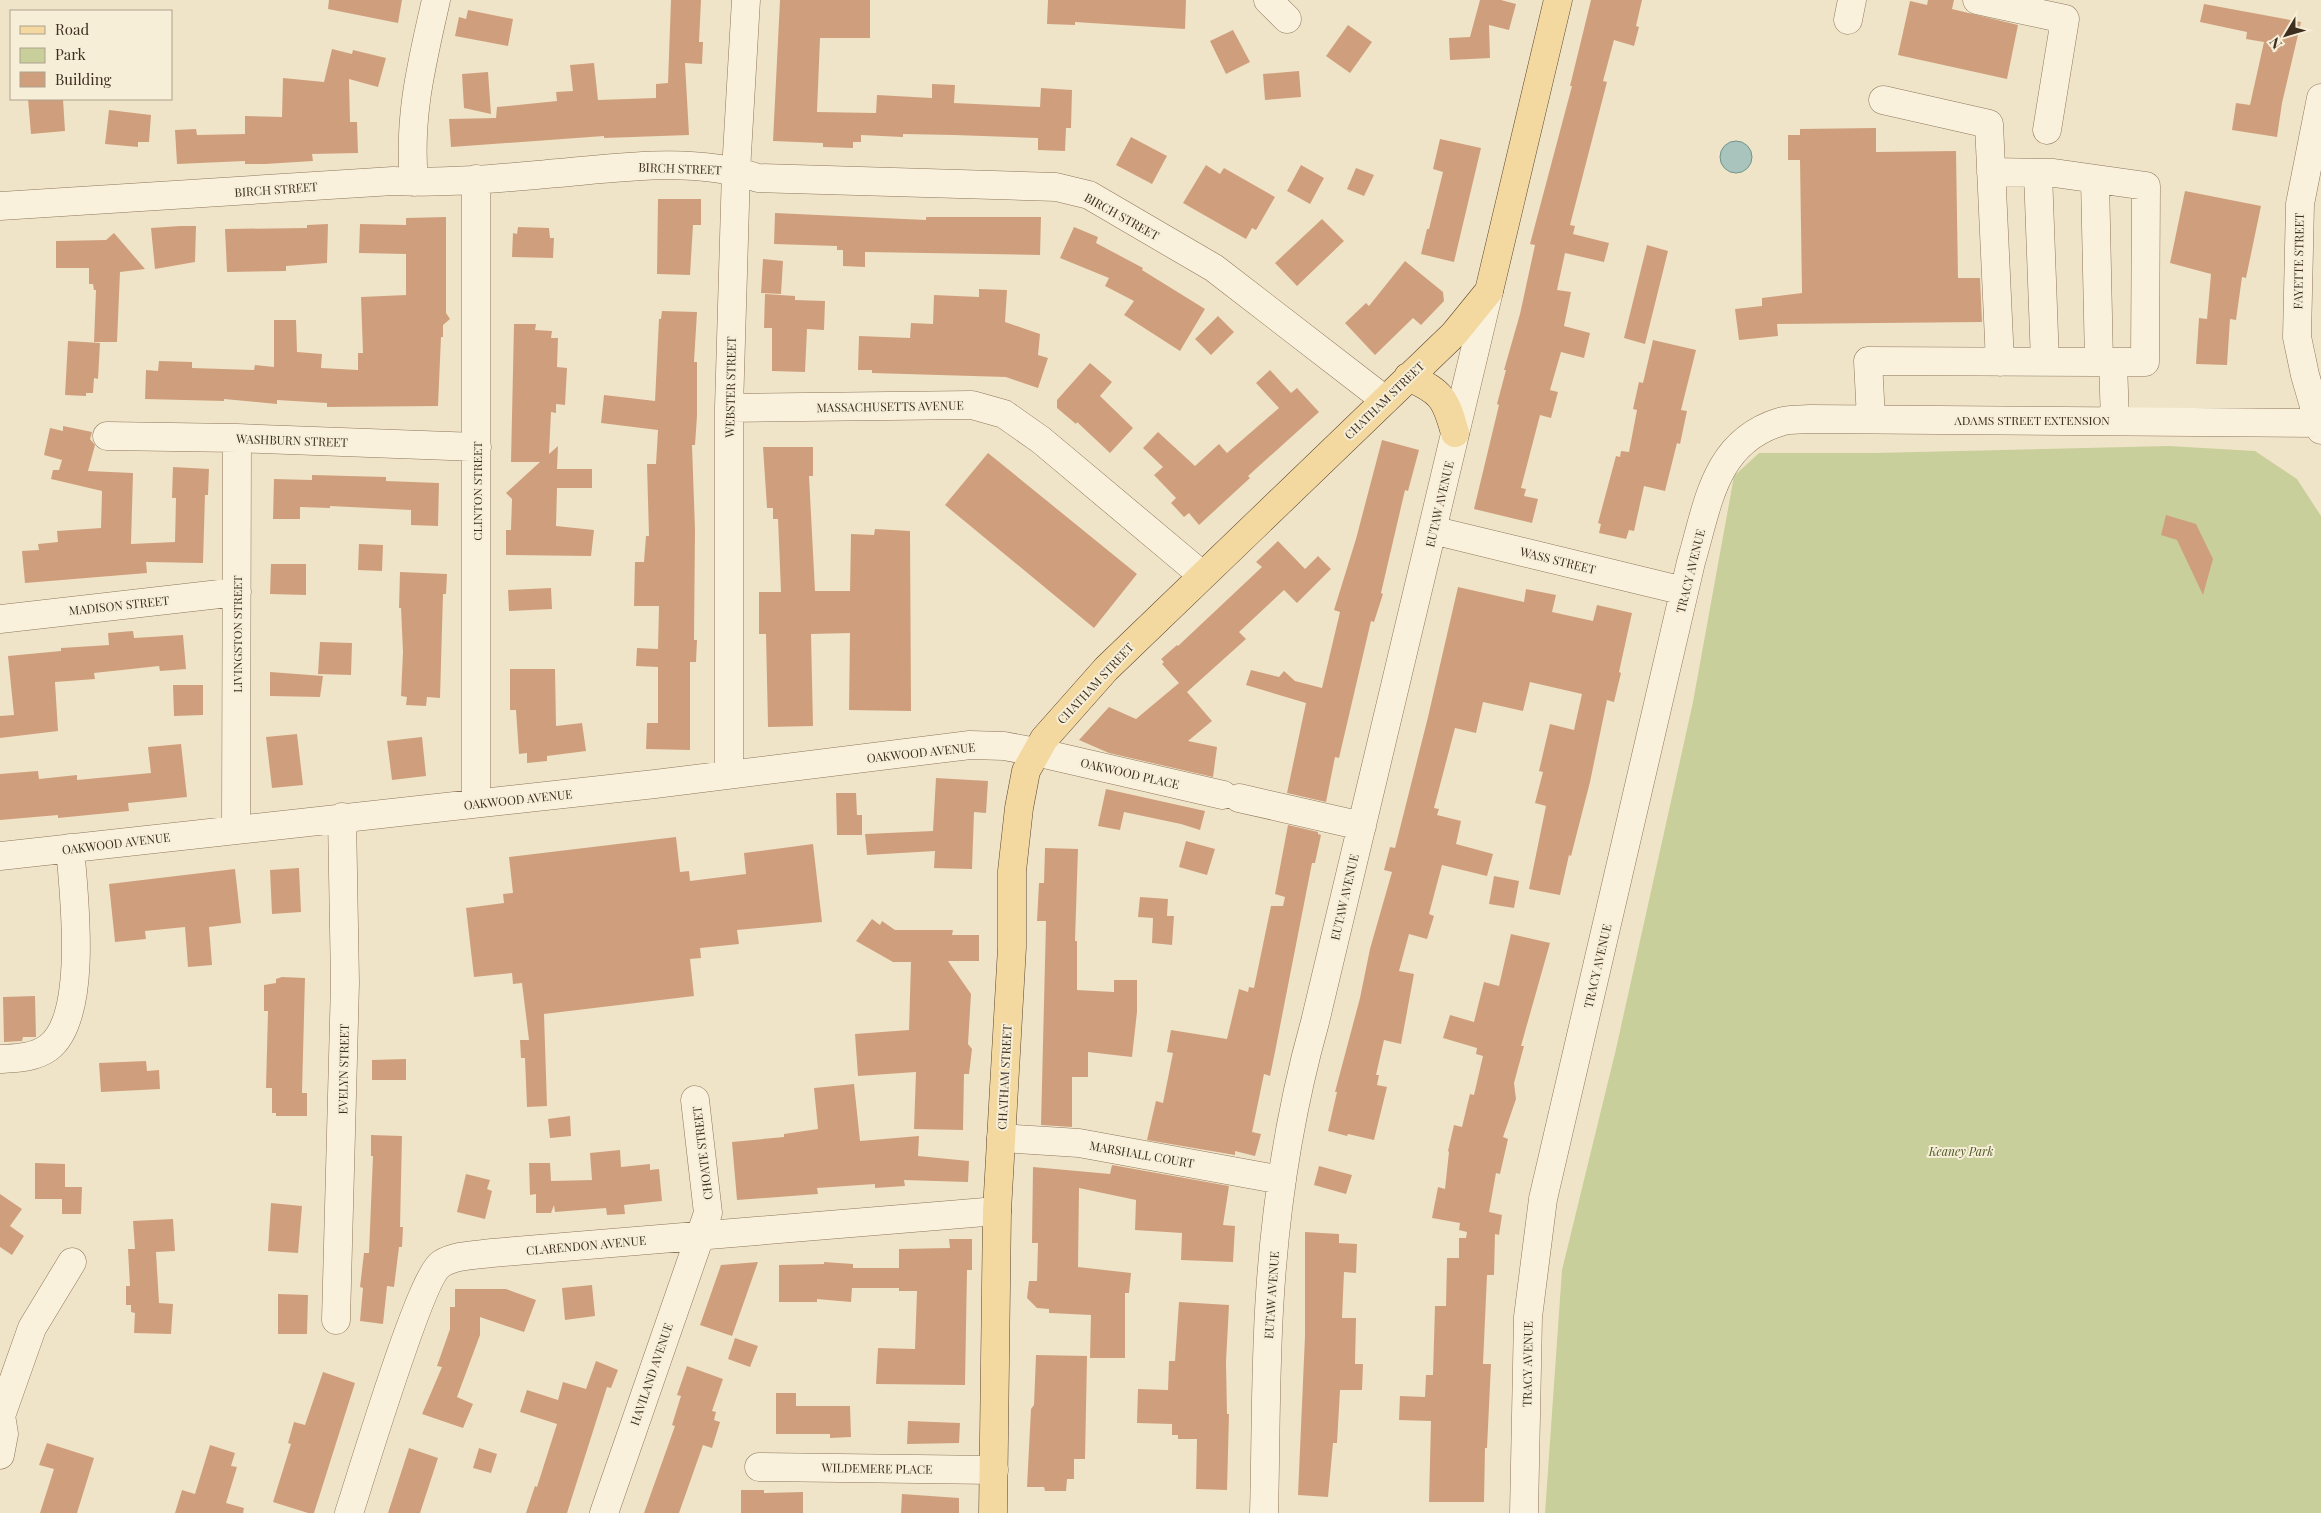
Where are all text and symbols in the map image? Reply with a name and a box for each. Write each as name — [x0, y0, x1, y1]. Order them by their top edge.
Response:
legend — [10, 10, 172, 100]
north arrow — [2261, 10, 2311, 60]
text: Road — [55, 19, 89, 39]
text: N — [2265, 33, 2286, 53]
text: Park — [55, 44, 87, 64]
text: Building — [55, 69, 112, 89]
street label: BIRCH STREET — [638, 159, 722, 177]
street label: BIRCH STREET — [234, 178, 319, 200]
street label: BIRCH STREET — [1082, 189, 1163, 243]
street label: FAYETTE STREET — [2289, 212, 2307, 309]
street label: WEBSTER STREET — [721, 336, 739, 439]
street label: CHATHAM STREET — [1341, 357, 1428, 442]
street label: MASSACHUSETTS AVENUE — [816, 397, 964, 415]
street label: ADAMS STREET EXTENSION — [1953, 412, 2110, 428]
street label: WASHBURN STREET — [235, 430, 349, 450]
street label: CLINTON STREET — [469, 441, 485, 541]
street label: EUTAW AVENUE — [1421, 459, 1457, 549]
street label: TRACY AVENUE — [1672, 527, 1708, 615]
street label: WASS STREET — [1518, 543, 1598, 577]
street label: LIVINGSTON STREET — [229, 575, 245, 693]
street label: MADISON STREET — [68, 592, 171, 618]
street label: CHATHAM STREET — [1053, 639, 1137, 727]
street label: OAKWOOD AVENUE — [866, 738, 976, 766]
street label: OAKWOOD PLACE — [1079, 754, 1181, 792]
street label: OAKWOOD AVENUE — [463, 785, 573, 813]
street label: OAKWOOD AVENUE — [61, 828, 171, 858]
street label: EUTAW AVENUE — [1326, 852, 1362, 942]
street label: TRACY AVENUE — [1580, 922, 1614, 1010]
street label: EVELYN STREET — [334, 1023, 352, 1114]
street label: CHATHAM STREET — [993, 1023, 1015, 1130]
street label: CHOATE STREET — [688, 1105, 716, 1201]
street label: MARSHALL COURT — [1088, 1137, 1196, 1171]
park label: Keaney Park — [1928, 1143, 1993, 1159]
street label: CLARENDON AVENUE — [525, 1232, 647, 1258]
street label: EUTAW AVENUE — [1260, 1250, 1282, 1340]
street label: HAVILAND AVENUE — [626, 1321, 676, 1427]
street label: TRACY AVENUE — [1518, 1321, 1536, 1407]
street label: WILDEMERE PLACE — [820, 1459, 933, 1477]

